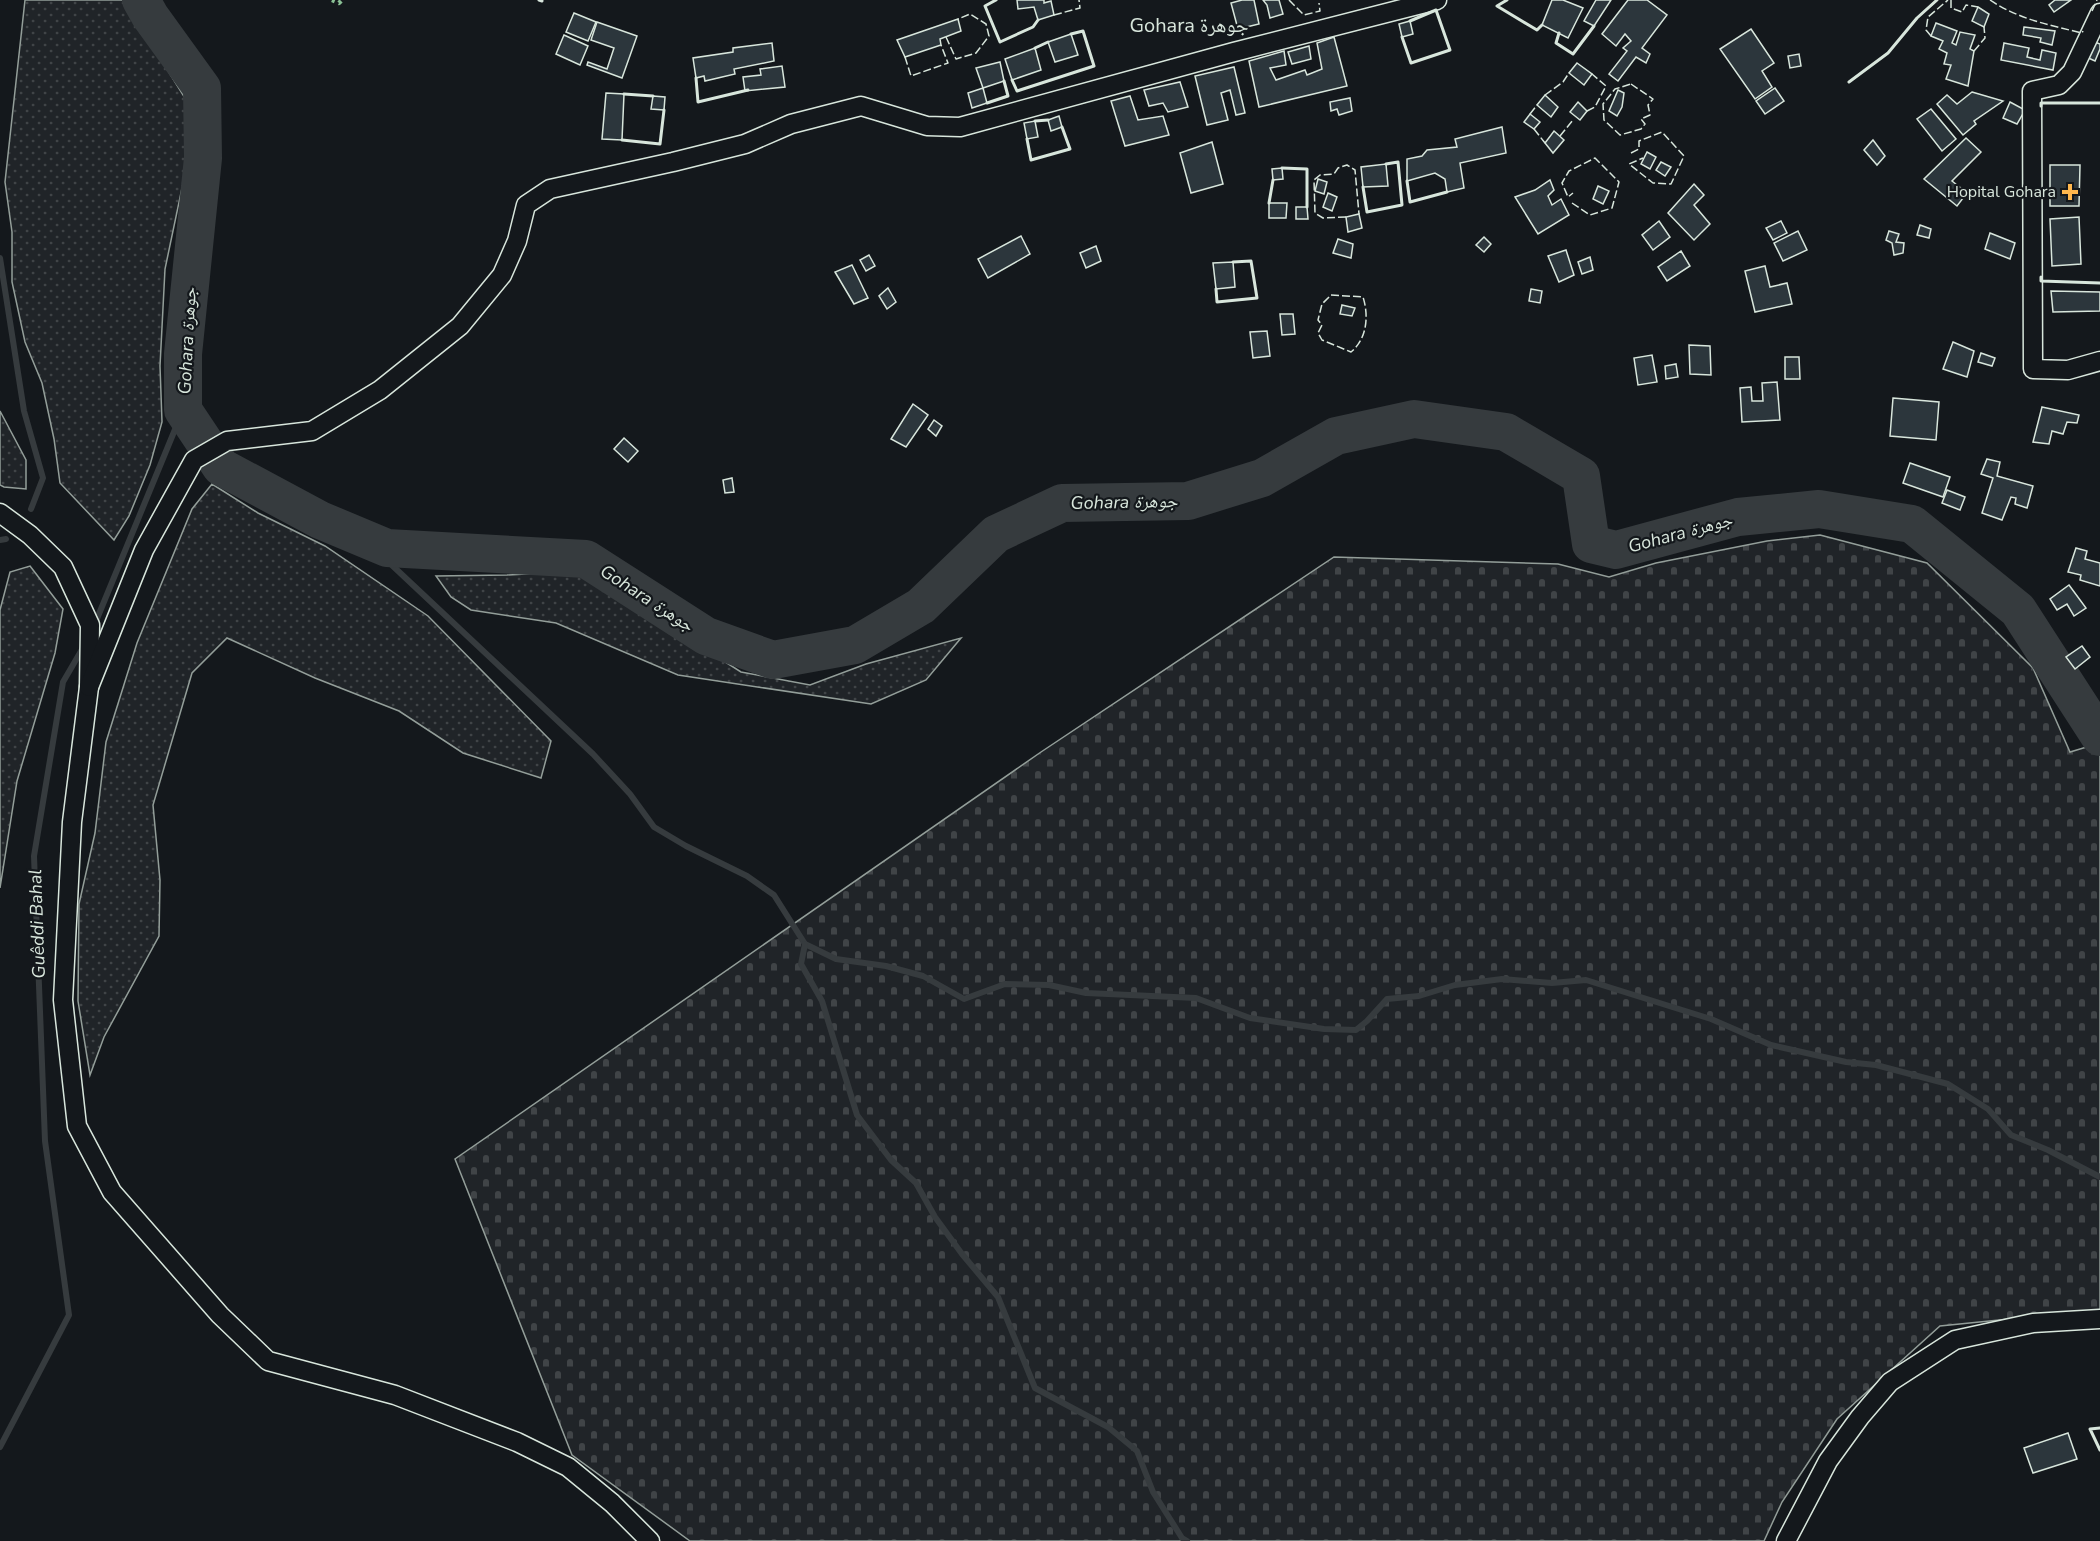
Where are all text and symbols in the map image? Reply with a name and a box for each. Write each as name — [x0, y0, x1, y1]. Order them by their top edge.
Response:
district label: Gohara جوهرة — [1130, 12, 1249, 39]
place label: Hopital Gohara — [1947, 181, 2056, 203]
marker: Hopital Gohara — [2061, 183, 2079, 201]
water label: Gohara جوهرة — [172, 286, 202, 395]
water label: Gohara جوهرة — [1070, 489, 1178, 515]
water label: Gohara جوهرة — [1625, 507, 1735, 558]
water label: Gohara جوهرة — [596, 559, 699, 638]
water label: Guêddi Bahal — [23, 869, 51, 979]

